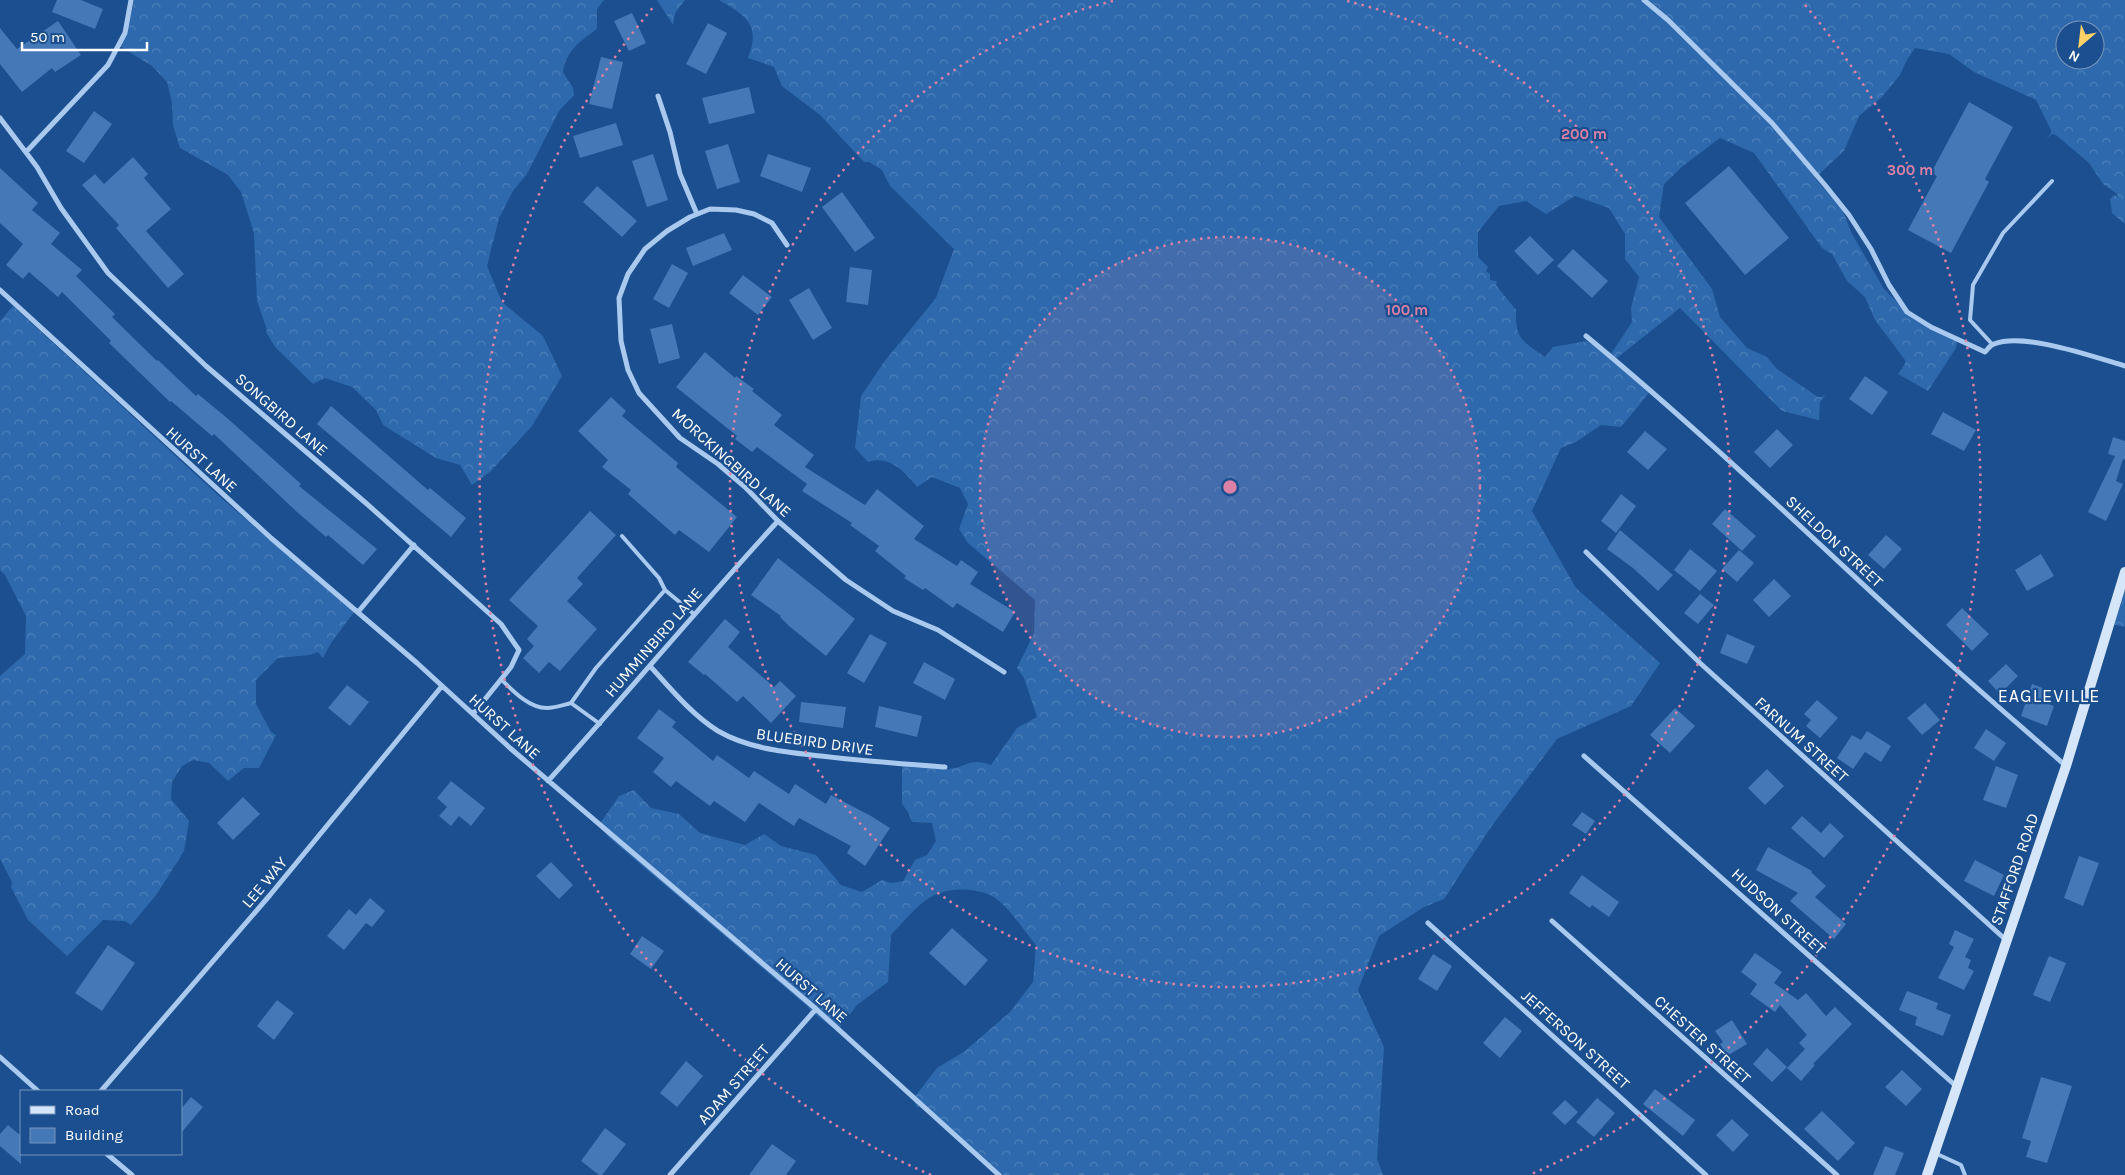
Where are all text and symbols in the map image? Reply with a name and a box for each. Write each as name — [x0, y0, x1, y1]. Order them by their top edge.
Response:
scale bar — [22, 20, 148, 52]
north arrow — [2055, 20, 2105, 70]
text: 50 m — [30, 28, 65, 46]
text: N — [2066, 46, 2083, 66]
text: 200 m — [1561, 125, 1607, 143]
text: 300 m — [1887, 161, 1933, 179]
text: 100 m — [1386, 301, 1428, 319]
street label: SONGBIRD LANE — [231, 369, 332, 460]
street label: MORCKINGBIRD LANE — [668, 404, 795, 521]
street label: HURST LANE — [162, 423, 241, 496]
centre of rings — [1221, 478, 1239, 496]
street label: SHELDON STREET — [1782, 491, 1887, 591]
street label: HUMMINBIRD LANE — [601, 584, 706, 701]
district label: EAGLEVILLE — [1998, 685, 2100, 707]
street label: HURST LANE — [465, 690, 544, 763]
street label: FARNUM STREET — [1751, 693, 1852, 786]
street label: BLUEBIRD DRIVE — [755, 724, 875, 759]
street label: STAFFORD ROAD — [1986, 811, 2043, 928]
street label: LEE WAY — [238, 853, 291, 912]
street label: HUDSON STREET — [1728, 864, 1830, 959]
street label: HURST LANE — [772, 954, 852, 1027]
street label: JEFFERSON STREET — [1518, 986, 1634, 1093]
street label: CHESTER STREET — [1651, 991, 1755, 1088]
street label: ADAM STREET — [693, 1040, 773, 1128]
legend — [20, 1090, 182, 1155]
text: Road — [65, 1101, 100, 1119]
text: Building — [65, 1126, 123, 1144]

